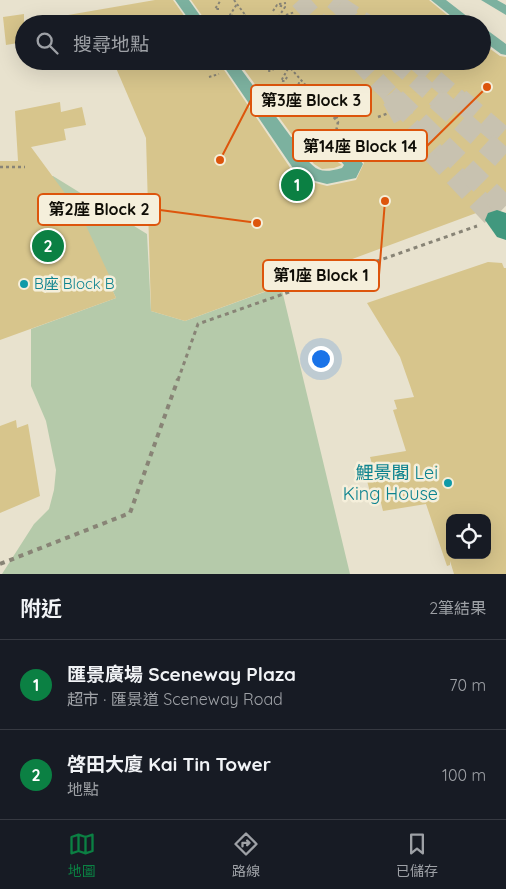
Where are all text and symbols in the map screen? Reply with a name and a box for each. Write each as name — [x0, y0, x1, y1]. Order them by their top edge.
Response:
search box — [15, 15, 491, 70]
icon: search — [33, 29, 61, 57]
text: 搜尋地點 — [73, 32, 149, 56]
callout: 第3座 Block 3 — [251, 85, 371, 116]
text: 第3座 Block 3 — [261, 90, 361, 110]
callout: 第14座 Block 14 — [293, 130, 427, 161]
text: 第14座 Block 14 — [303, 136, 418, 156]
pin: 1 — [281, 166, 313, 204]
callout: 第2座 Block 2 — [38, 194, 160, 225]
text: 第2座 Block 2 — [48, 199, 150, 219]
pin: 2 — [32, 227, 64, 265]
callout: 第1座 Block 1 — [263, 260, 379, 291]
text: 第1座 Block 1 — [273, 265, 369, 285]
place label: B座 Block B — [34, 274, 115, 293]
marker: B座 Block B — [18, 278, 30, 290]
your location — [308, 346, 334, 372]
place label: 鯉景閣 Lei King House — [343, 461, 438, 505]
marker: 鯉景閣 Lei King House — [442, 477, 454, 489]
map controls — [446, 514, 491, 559]
button: locate — [446, 514, 491, 559]
text: 附近 — [20, 595, 62, 621]
text: 2筆結果 — [429, 598, 486, 618]
text: 匯景廣場 Sceneway Plaza — [67, 662, 296, 686]
text: 1 — [33, 675, 39, 695]
text: 70 m — [449, 675, 486, 695]
text: 超市 · 匯景道 Sceneway Road — [67, 689, 283, 709]
text: 啓田大廈 Kai Tin Tower — [67, 752, 271, 776]
text: 2 — [31, 765, 41, 785]
text: 100 m — [442, 765, 486, 785]
text: 地點 — [67, 779, 99, 799]
tab: 地圖 — [68, 830, 96, 880]
tab: 路線 — [232, 830, 260, 880]
tab: 已儲存 — [396, 830, 438, 880]

